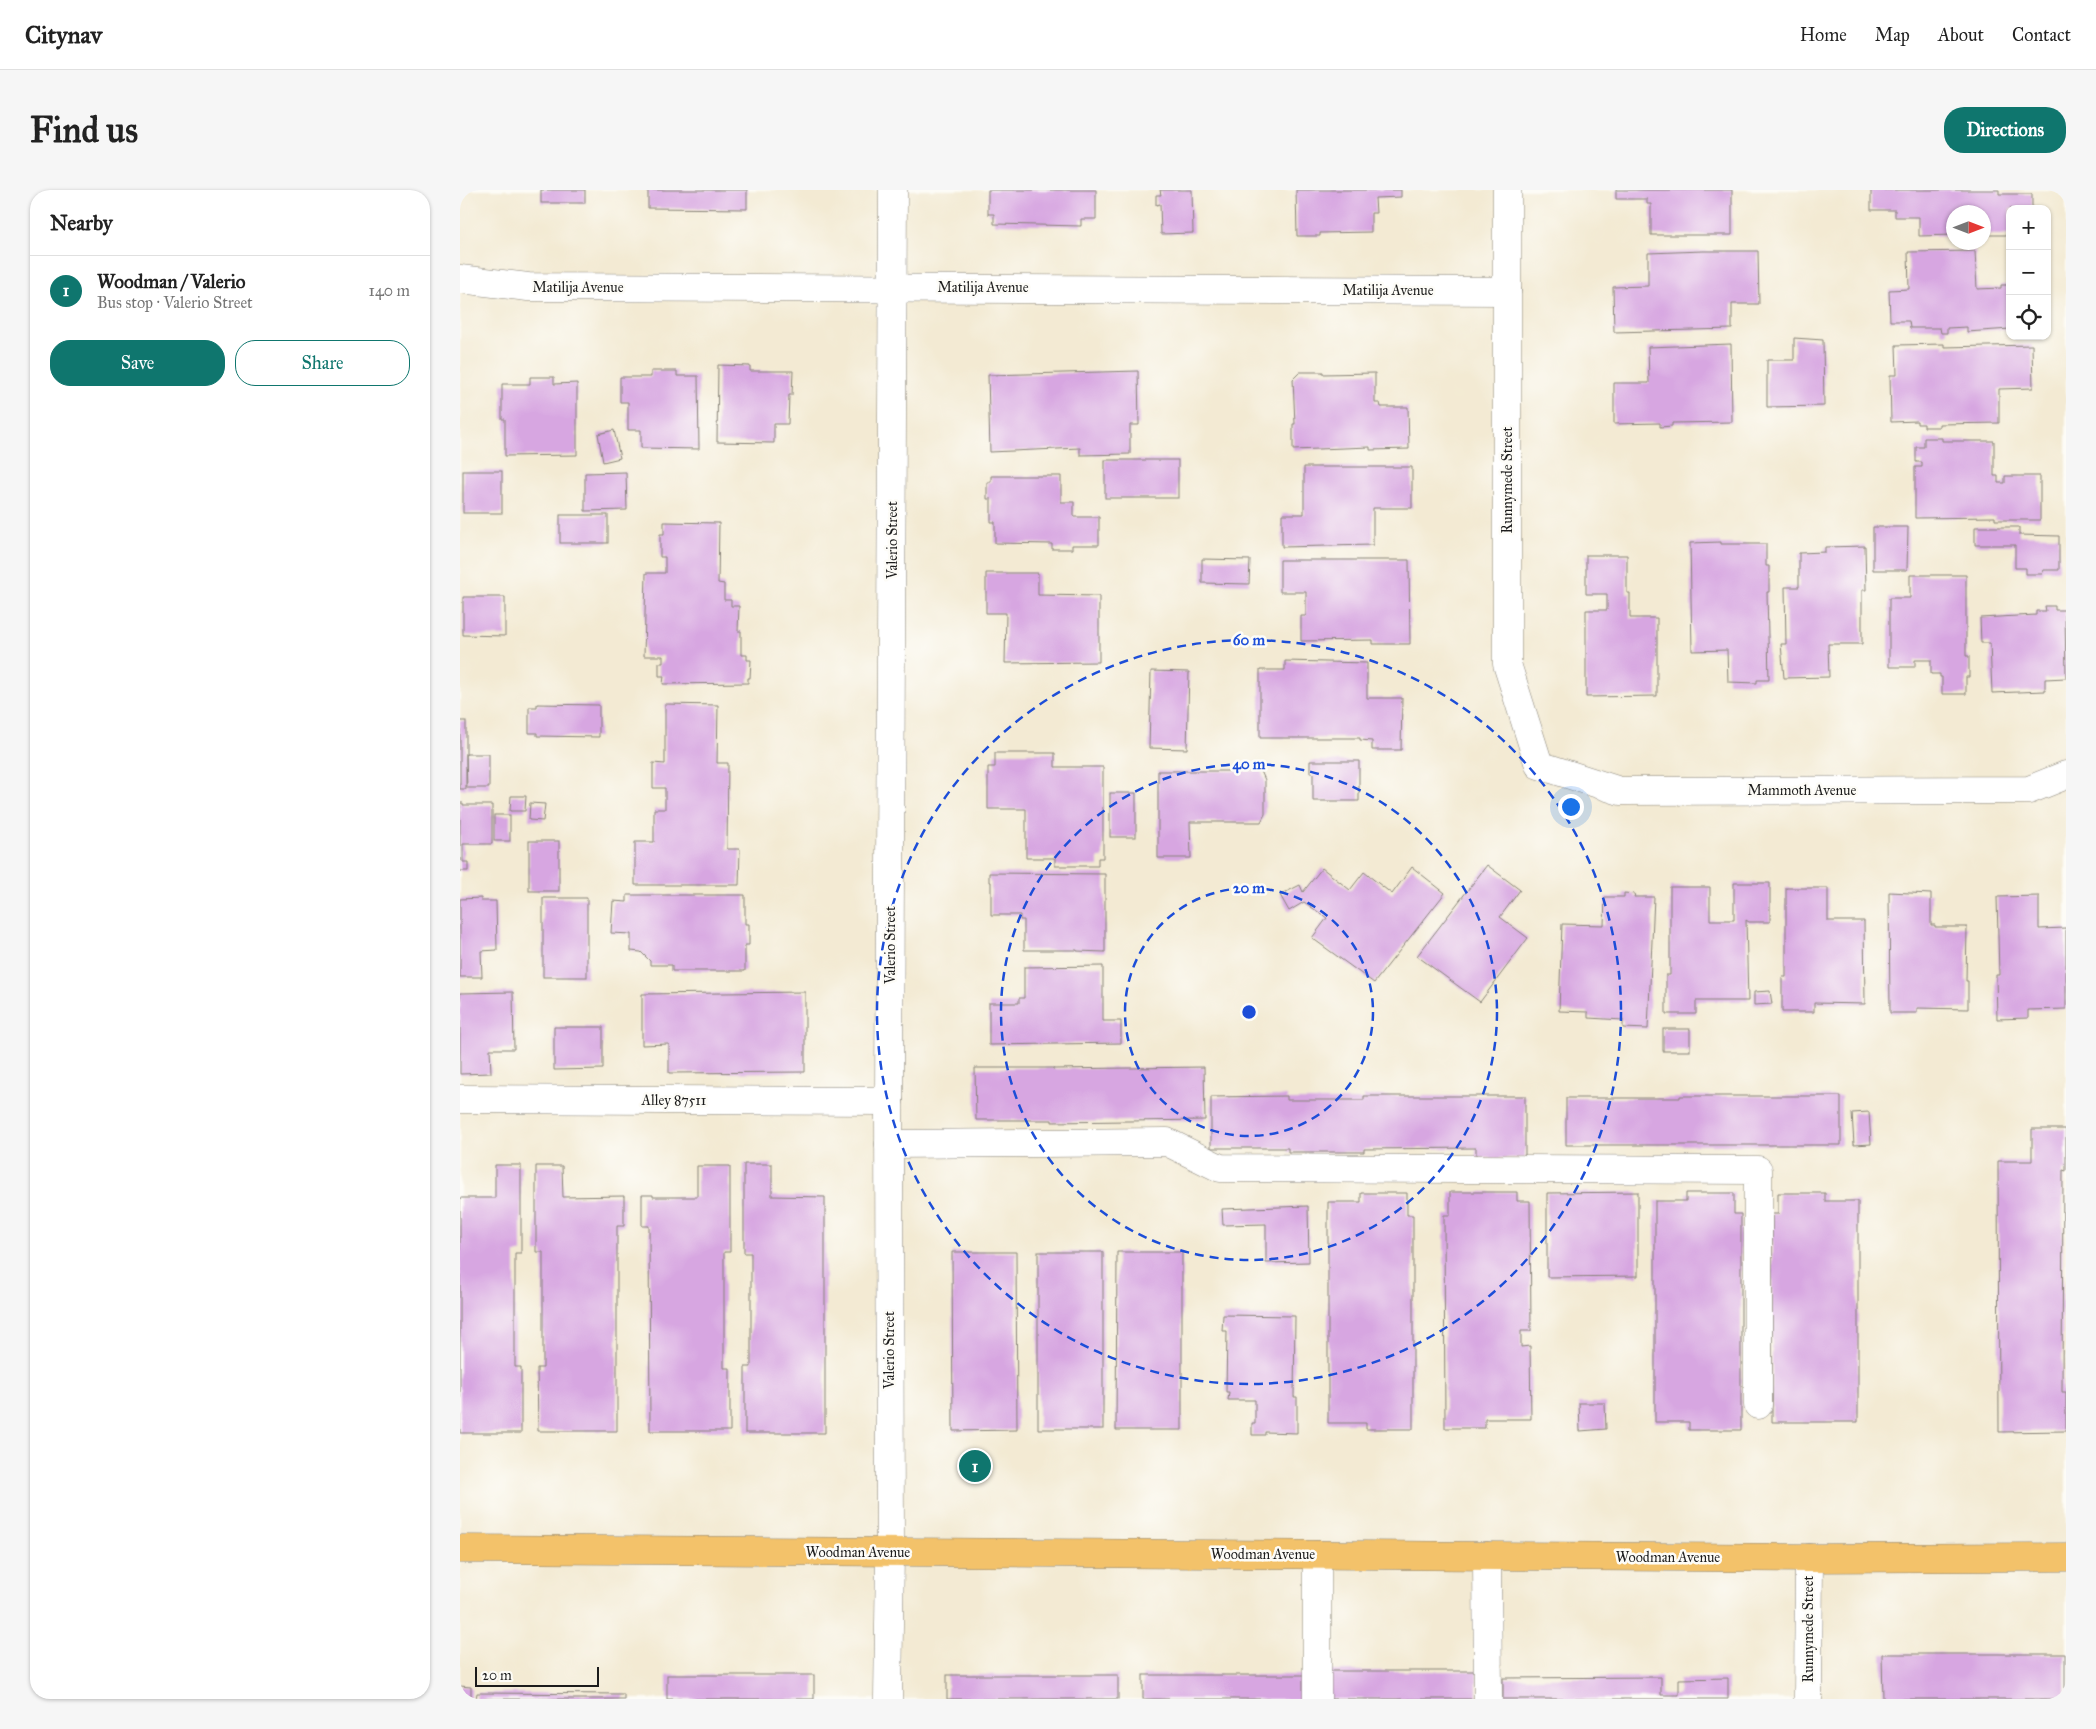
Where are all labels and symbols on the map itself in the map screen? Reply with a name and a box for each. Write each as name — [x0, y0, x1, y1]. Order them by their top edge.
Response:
north arrow — [1946, 205, 1991, 250]
street label: Matilija Avenue — [532, 279, 624, 296]
street label: Matilija Avenue — [937, 279, 1029, 296]
street label: Matilija Avenue — [1342, 282, 1434, 299]
street label: Runnymede Street — [1499, 427, 1516, 533]
street label: Valerio Street — [884, 501, 901, 580]
text: 60 m — [1233, 631, 1266, 649]
text: 40 m — [1233, 755, 1266, 774]
street label: Mammoth Avenue — [1748, 782, 1857, 799]
your location — [1558, 794, 1584, 820]
text: 20 m — [1233, 879, 1265, 897]
street label: Valerio Street — [882, 906, 899, 985]
centre of rings — [1240, 1003, 1258, 1021]
street label: Alley 87511 — [641, 1092, 707, 1109]
street label: Valerio Street — [881, 1311, 898, 1390]
pin: 1 — [959, 1447, 991, 1485]
street label: Woodman Avenue — [806, 1544, 910, 1561]
street label: Woodman Avenue — [1211, 1546, 1315, 1563]
street label: Woodman Avenue — [1616, 1549, 1720, 1566]
street label: Runnymede Street — [1800, 1576, 1817, 1682]
scale bar — [475, 1664, 599, 1687]

